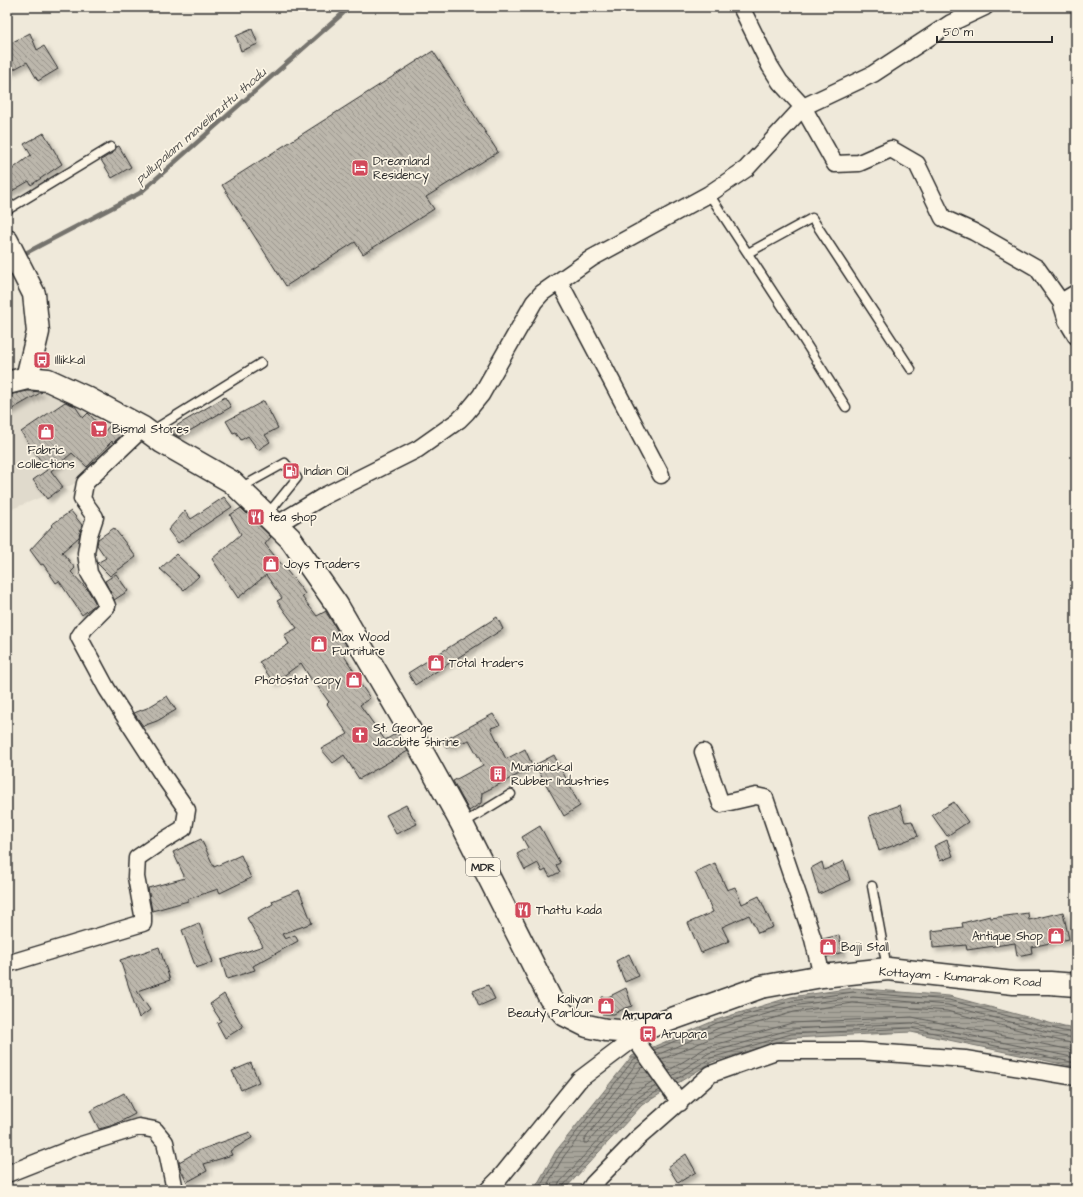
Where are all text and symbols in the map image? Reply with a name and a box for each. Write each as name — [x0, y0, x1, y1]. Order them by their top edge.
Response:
scale bar — [937, 18, 1052, 44]
text: 50 m — [943, 24, 974, 41]
water label: pullupalam mavelimuttu thodu — [131, 63, 271, 188]
place label: Dreamland Residency — [373, 153, 429, 185]
hotel icon: Dreamland Residency — [350, 158, 370, 178]
bus stop icon: Illikkal — [32, 350, 52, 370]
place label: Illikkal — [55, 352, 85, 369]
supermarket icon: Bismal Stores — [89, 419, 109, 439]
place label: Bismal Stores — [112, 421, 189, 438]
shop icon: Fabric collections — [36, 422, 56, 442]
place label: Fabric collections — [17, 442, 75, 473]
fuel station icon: Indian Oil — [281, 461, 301, 481]
place label: Indian Oil — [304, 463, 349, 480]
restaurant icon: tea shop — [246, 507, 266, 527]
place label: tea shop — [269, 509, 317, 526]
shop icon: Joys Traders — [261, 554, 281, 574]
place label: Joys Traders — [284, 556, 360, 574]
place label: Max Wood Furniture — [332, 629, 389, 660]
shop icon: Max Wood Furniture — [309, 634, 329, 654]
shop icon: Total traders — [426, 653, 446, 673]
place label: Total traders — [449, 655, 524, 672]
shop icon: Photostat copy — [344, 670, 364, 690]
place label: Photostat copy — [255, 672, 341, 690]
place label: St. George Jacobite shirine — [373, 720, 460, 751]
church icon: St. George Jacobite shirine — [350, 725, 370, 745]
place label: Murianickal Rubber Industries — [511, 759, 609, 790]
building icon: Murianickal Rubber Industries — [488, 764, 508, 784]
road number: MDR — [466, 858, 500, 876]
restaurant icon: Thattu kada — [513, 900, 533, 920]
place label: Thattu kada — [536, 902, 602, 919]
shop icon: Antique Shop — [1046, 926, 1066, 946]
place label: Antique Shop — [972, 928, 1043, 945]
shop icon: Bajji Stall — [818, 937, 838, 957]
place label: Bajji Stall — [841, 939, 889, 956]
street label: Kottayam - Kumarakom Road — [878, 963, 1042, 993]
place label: Kaliyan Beauty Parlour — [508, 991, 593, 1023]
shop icon: Kaliyan Beauty Parlour — [596, 996, 616, 1016]
district label: Arupara — [622, 1006, 672, 1025]
bus stop icon: Arupara — [638, 1024, 658, 1044]
place label: Arupara — [661, 1026, 707, 1043]

